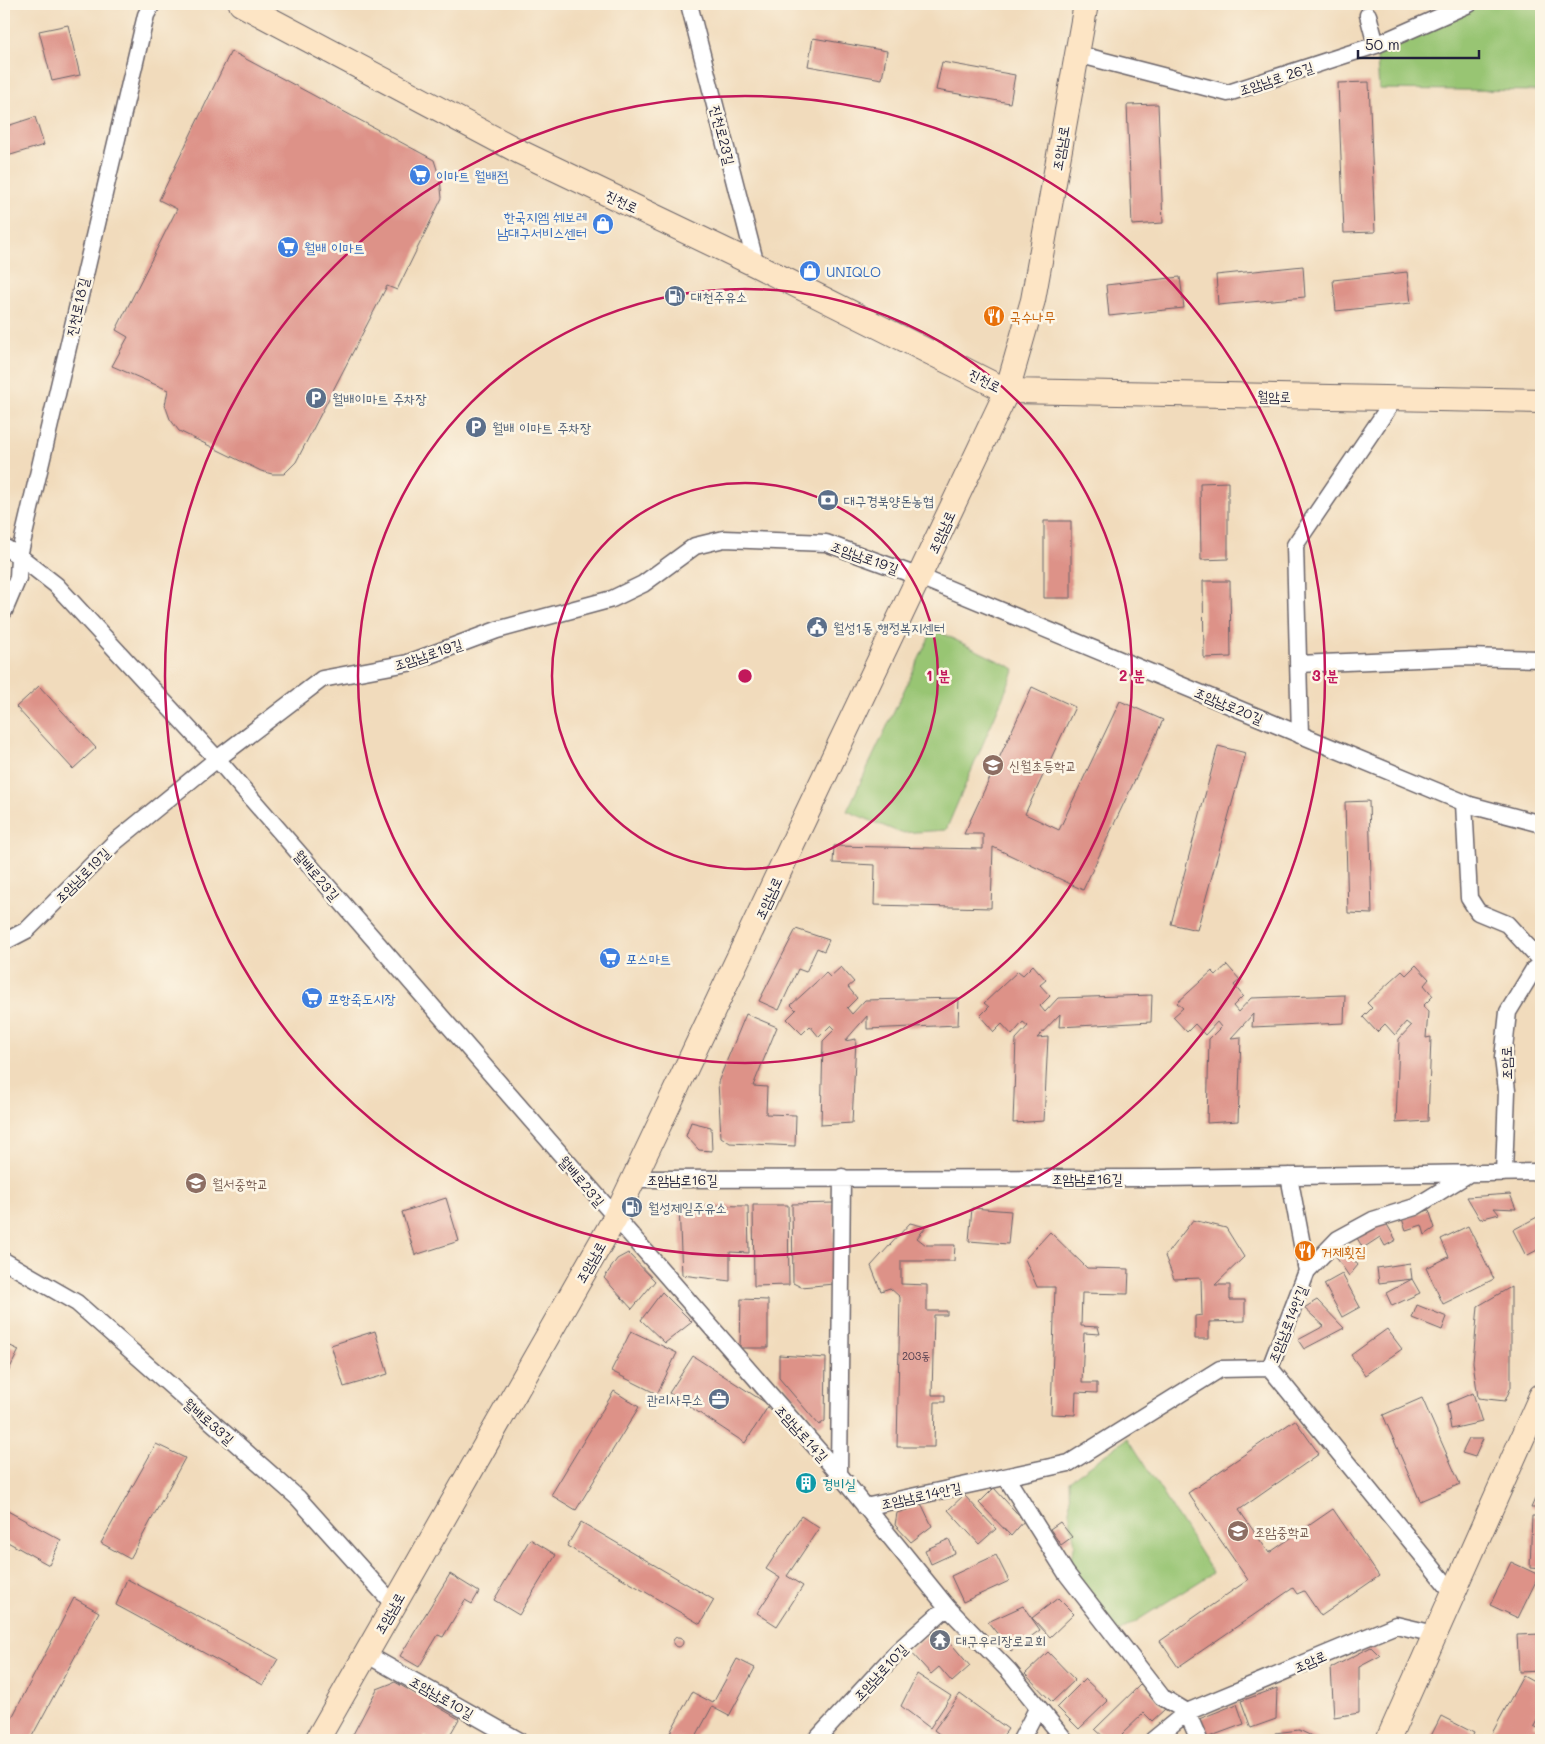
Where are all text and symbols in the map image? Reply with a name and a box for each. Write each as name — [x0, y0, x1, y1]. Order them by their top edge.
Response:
scale bar — [1358, 28, 1479, 60]
text: 50 m — [1365, 34, 1400, 54]
street label: 조암남로 26길 — [1236, 57, 1316, 99]
street label: 진천로23길 — [706, 103, 740, 168]
street label: 조암남로 — [1047, 124, 1073, 172]
supermarket icon: 이마트 월배점 — [408, 163, 432, 187]
place label: 이마트 월배점 — [436, 166, 508, 185]
street label: 진천로 — [603, 185, 641, 217]
place label: 한국지엠 쉐보레 남대구서비스센터 — [497, 207, 587, 242]
shop icon: 한국지엠 쉐보레 남대구서비스센터 — [591, 212, 615, 236]
supermarket icon: 월배 이마트 — [276, 235, 300, 259]
place label: 월배 이마트 — [304, 238, 365, 257]
shop icon: UNIQLO — [798, 259, 822, 283]
place label: UNIQLO — [826, 262, 881, 281]
street label: 진천로18길 — [61, 275, 93, 338]
fuel station icon: 대천주유소 — [663, 284, 687, 308]
place label: 대천주유소 — [691, 287, 747, 306]
restaurant icon: 국수나무 — [982, 304, 1006, 328]
place label: 국수나무 — [1010, 307, 1055, 326]
street label: 진천로 — [966, 364, 1004, 396]
parking icon: 월배이마트 주차장 — [304, 386, 328, 410]
street label: 월암로 — [1257, 386, 1291, 406]
place label: 월배이마트 주차장 — [332, 389, 427, 408]
parking icon: 월배 이마트 주차장 — [464, 415, 488, 439]
place label: 월배 이마트 주차장 — [492, 418, 592, 437]
bank icon: 대구경북양돈농협 — [816, 488, 840, 512]
place label: 대구경북양돈농협 — [844, 491, 934, 510]
street label: 조암남로 — [923, 508, 959, 556]
street label: 조암남로19길 — [828, 536, 902, 578]
public building icon: 월성1동 행정복지센터 — [805, 615, 829, 639]
place label: 월성1동 행정복지센터 — [833, 618, 945, 637]
street label: 조암남로19길 — [391, 634, 465, 674]
text: 1 분 — [926, 665, 950, 685]
text: 2 분 — [1119, 665, 1145, 685]
text: 3 분 — [1312, 665, 1338, 685]
centre of rings — [736, 667, 754, 685]
street label: 조암남로20길 — [1192, 682, 1267, 728]
school or university icon: 신월초등학교 — [981, 753, 1005, 777]
place label: 신월초등학교 — [1009, 756, 1077, 775]
street label: 조암남로19길 — [50, 843, 114, 907]
street label: 월배로23길 — [290, 846, 345, 905]
street label: 조암남로 — [750, 874, 786, 922]
supermarket icon: 포스마트 — [598, 946, 622, 970]
place label: 포스마트 — [626, 949, 671, 968]
supermarket icon: 포항죽도시장 — [300, 986, 324, 1010]
place label: 포항죽도시장 — [328, 989, 396, 1008]
street label: 조암로 — [1496, 1046, 1516, 1080]
street label: 월배로23길 — [555, 1152, 610, 1211]
street label: 조암남로16길 — [1051, 1169, 1123, 1188]
street label: 조암남로16길 — [646, 1170, 718, 1189]
school or university icon: 월서중학교 — [184, 1171, 208, 1195]
place label: 월서중학교 — [212, 1174, 268, 1193]
fuel station icon: 월성제일주유소 — [620, 1195, 644, 1219]
place label: 월성제일주유소 — [648, 1198, 727, 1217]
street label: 조암남로 — [571, 1238, 609, 1286]
restaurant icon: 거제횟집 — [1293, 1239, 1317, 1263]
place label: 거제횟집 — [1321, 1242, 1366, 1261]
street label: 조암남로14안길 — [1263, 1282, 1311, 1366]
house number: 203동 — [902, 1348, 930, 1363]
office icon: 관리사무소 — [707, 1387, 731, 1411]
place label: 관리사무소 — [647, 1390, 703, 1409]
street label: 월배로33길 — [180, 1394, 239, 1449]
street label: 조암남로14길 — [771, 1400, 833, 1466]
building icon: 경비실 — [794, 1471, 818, 1495]
place label: 경비실 — [822, 1474, 856, 1493]
street label: 조암남로14안길 — [879, 1477, 964, 1513]
school or university icon: 조암중학교 — [1226, 1519, 1250, 1543]
place label: 조암중학교 — [1254, 1522, 1310, 1541]
street label: 조암남로 — [370, 1589, 408, 1637]
temple icon: 대구우리장로교회 — [928, 1628, 952, 1652]
place label: 대구우리장로교회 — [956, 1631, 1046, 1650]
street label: 조암남로10길 — [849, 1639, 912, 1705]
street label: 조암로 — [1291, 1646, 1329, 1676]
street label: 조암남로10길 — [406, 1671, 478, 1723]

